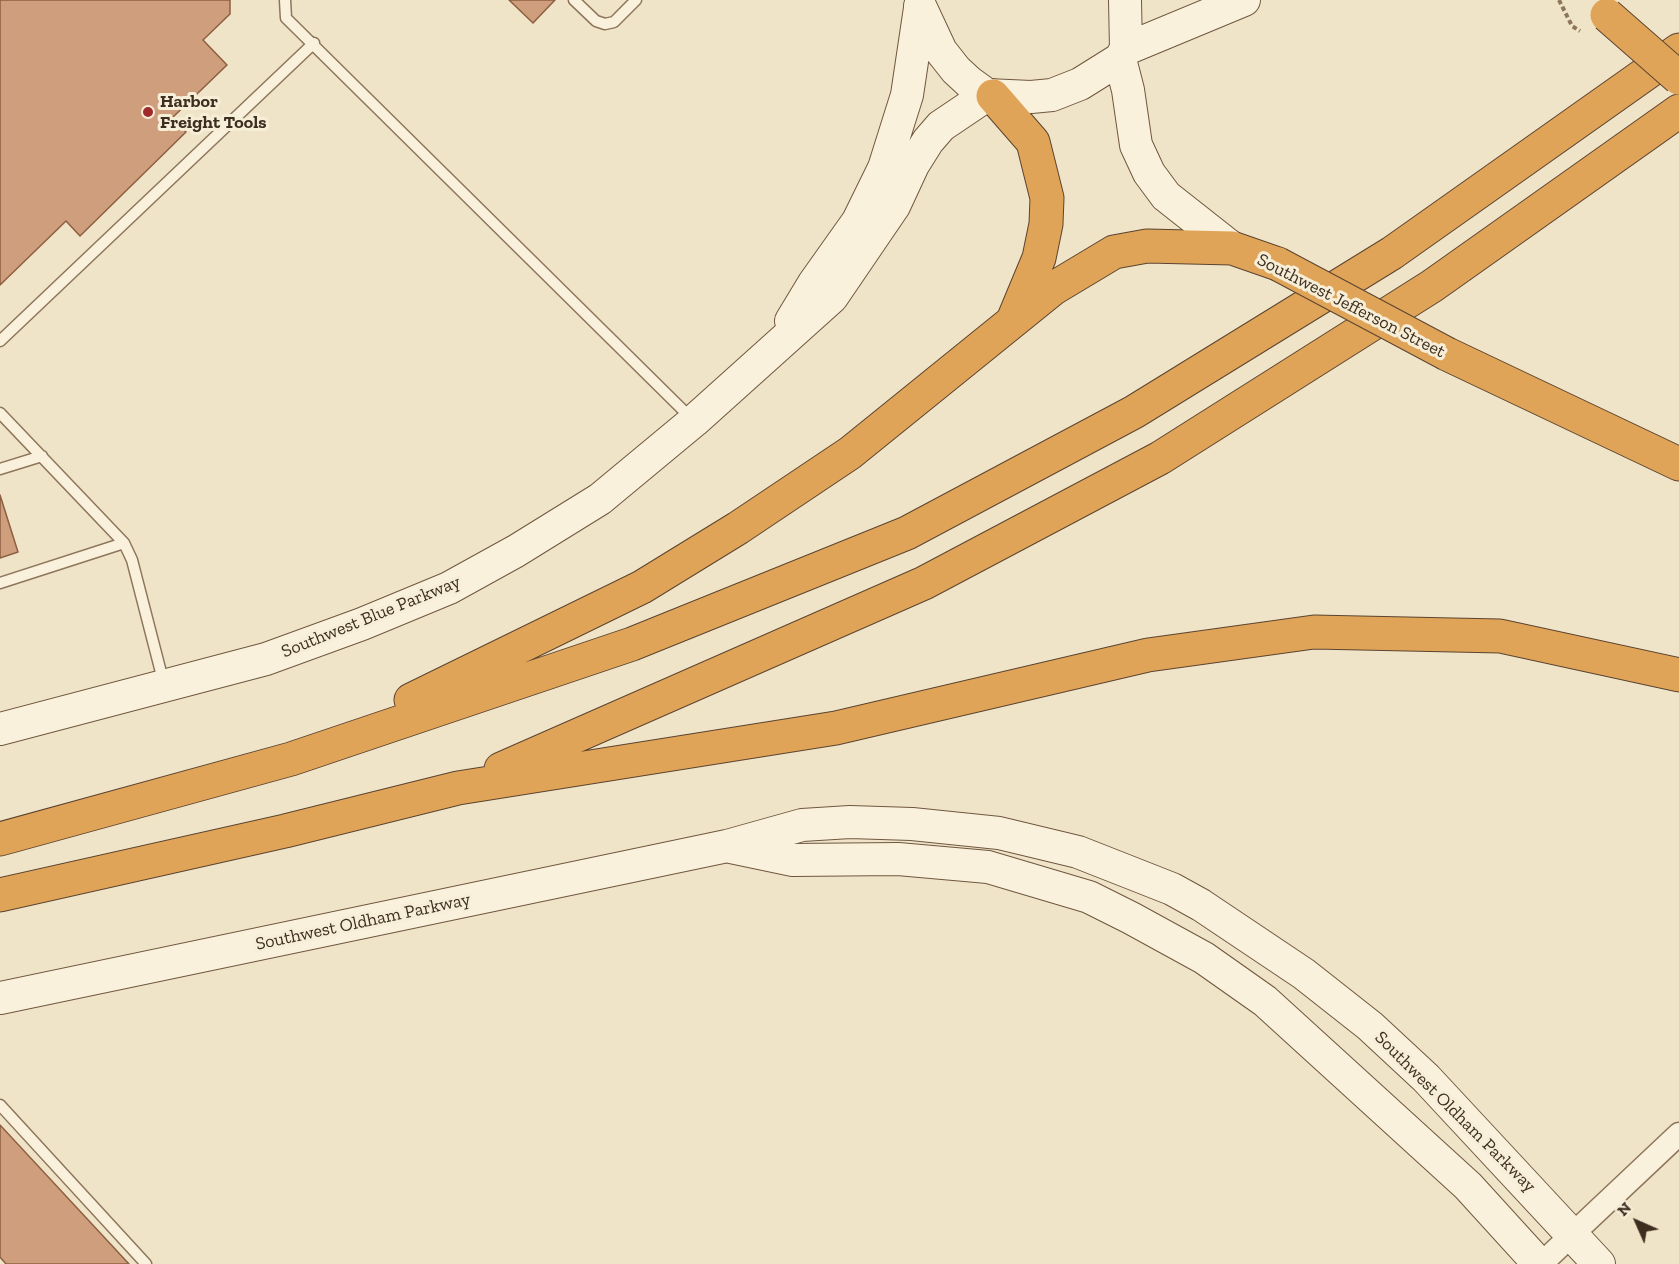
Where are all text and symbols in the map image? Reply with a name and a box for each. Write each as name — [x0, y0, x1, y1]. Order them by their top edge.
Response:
place label: Harbor Freight Tools — [160, 91, 267, 134]
marker: Harbor Freight Tools — [141, 105, 155, 119]
street label: Southwest Jefferson Street — [1253, 249, 1449, 363]
street label: Southwest Blue Parkway — [278, 571, 464, 663]
street label: Southwest Oldham Parkway — [254, 889, 472, 955]
street label: Southwest Oldham Parkway — [1370, 1027, 1540, 1197]
north arrow — [1607, 1192, 1667, 1252]
text: N — [1613, 1198, 1635, 1220]

